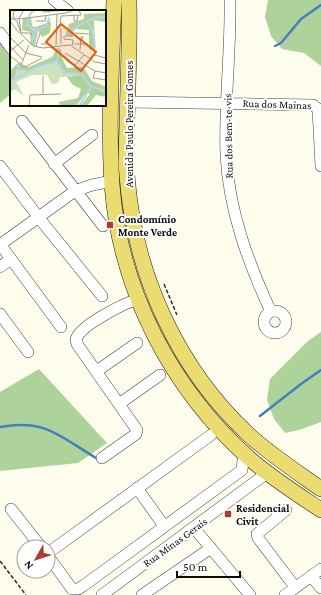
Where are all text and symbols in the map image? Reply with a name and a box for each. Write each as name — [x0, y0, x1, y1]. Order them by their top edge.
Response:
inset map — [10, 10, 106, 106]
street label: Avenida Paulo Pereira Gomes — [123, 60, 135, 188]
street label: Rua dos Bem-te-vis — [221, 93, 235, 179]
street label: Rua dos Mainas — [242, 97, 312, 111]
place label: Condomínio Monte Verde — [118, 213, 177, 238]
marker: Condomínio Monte Verde — [105, 220, 115, 230]
place label: Residencial Civit — [236, 502, 290, 527]
marker: Residencial Civit — [223, 509, 233, 519]
street label: Rua Minas Gerais — [141, 515, 209, 569]
north arrow — [16, 539, 56, 579]
scale bar — [177, 553, 240, 579]
text: N — [21, 558, 35, 572]
text: 50 m — [183, 560, 208, 574]

